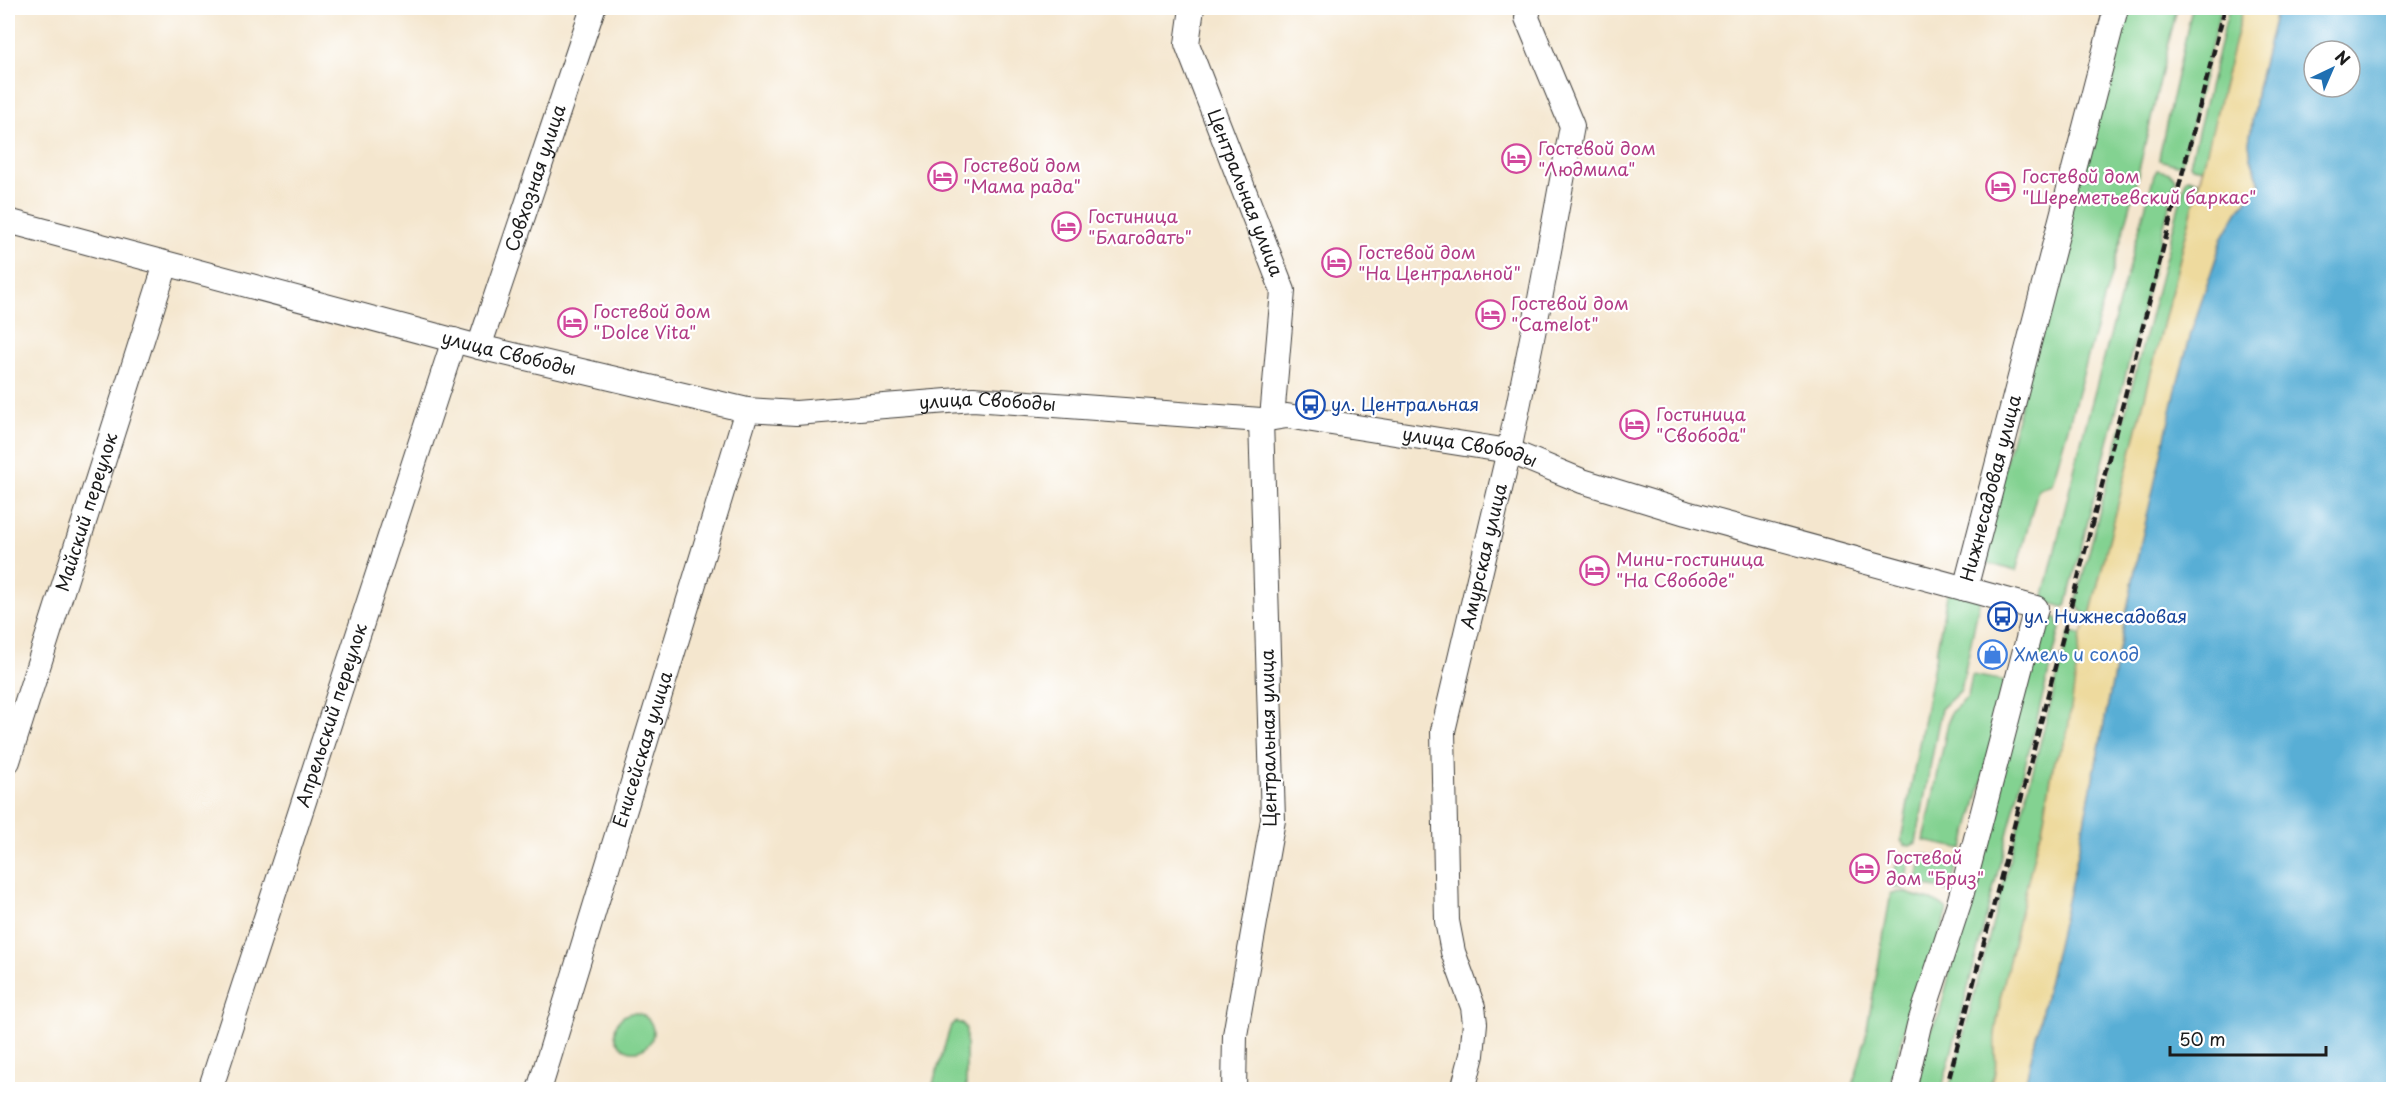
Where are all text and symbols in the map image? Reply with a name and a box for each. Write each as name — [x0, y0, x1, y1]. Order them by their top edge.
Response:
north arrow — [2302, 39, 2362, 99]
text: N — [2330, 44, 2356, 71]
street label: Совхозная улица — [497, 100, 572, 255]
street label: Центральная улица — [1201, 105, 1291, 281]
place label: Гостевой дом "Людмила" — [1538, 134, 1656, 182]
hotel icon: Гостевой дом "Людмила" — [1501, 143, 1533, 175]
place label: Гостевой дом "Мама рада" — [963, 151, 1081, 199]
hotel icon: Гостевой дом "Мама рада" — [926, 160, 958, 192]
place label: Гостевой дом "Шереметьевский баркас" — [2022, 162, 2257, 210]
hotel icon: Гостевой дом "Шереметьевский баркас" — [1985, 171, 2017, 203]
place label: Гостиница "Благодать" — [1088, 202, 1192, 250]
hotel icon: Гостиница "Благодать" — [1051, 211, 1083, 243]
place label: Гостевой дом "На Центральной" — [1358, 238, 1521, 286]
hotel icon: Гостевой дом "На Центральной" — [1321, 247, 1353, 279]
place label: Гостевой дом "Camelot" — [1511, 289, 1629, 337]
place label: Гостевой дом "Dolce Vita" — [593, 297, 711, 345]
hotel icon: Гостевой дом "Camelot" — [1474, 298, 1506, 330]
hotel icon: Гостевой дом "Dolce Vita" — [556, 306, 588, 338]
street label: улица Свободы — [439, 323, 579, 381]
street label: улица Свободы — [918, 384, 1057, 417]
bus stop icon: ул. Центральная — [1294, 389, 1326, 421]
place label: ул. Центральная — [1331, 390, 1479, 417]
street label: Нижнесадовая улица — [1952, 391, 2027, 584]
place label: Гостиница "Свобода" — [1656, 400, 1746, 448]
hotel icon: Гостиница "Свобода" — [1619, 409, 1651, 441]
street label: улица Свободы — [1400, 419, 1542, 473]
street label: Майский переулок — [48, 429, 124, 595]
street label: Амурская улица — [1452, 480, 1513, 632]
place label: Мини-гостиница "На Свободе" — [1616, 545, 1765, 593]
hotel icon: Мини-гостиница "На Свободе" — [1579, 554, 1611, 586]
bus stop icon: ул. Нижнесадовая — [1987, 601, 2019, 633]
place label: ул. Нижнесадовая — [2024, 602, 2187, 629]
street label: Апрельский переулок — [288, 619, 373, 810]
shop icon: Хмель и солод — [1977, 639, 2009, 671]
place label: Хмель и солод — [2014, 640, 2139, 667]
street label: Центральная улица — [1252, 648, 1283, 827]
street label: Енисейская улица — [605, 667, 679, 831]
place label: Гостевой дом "Бриз" — [1886, 843, 1984, 891]
hotel icon: Гостевой дом "Бриз" — [1849, 852, 1881, 884]
scale bar — [2170, 1019, 2326, 1057]
text: 50 m — [2179, 1025, 2226, 1052]

